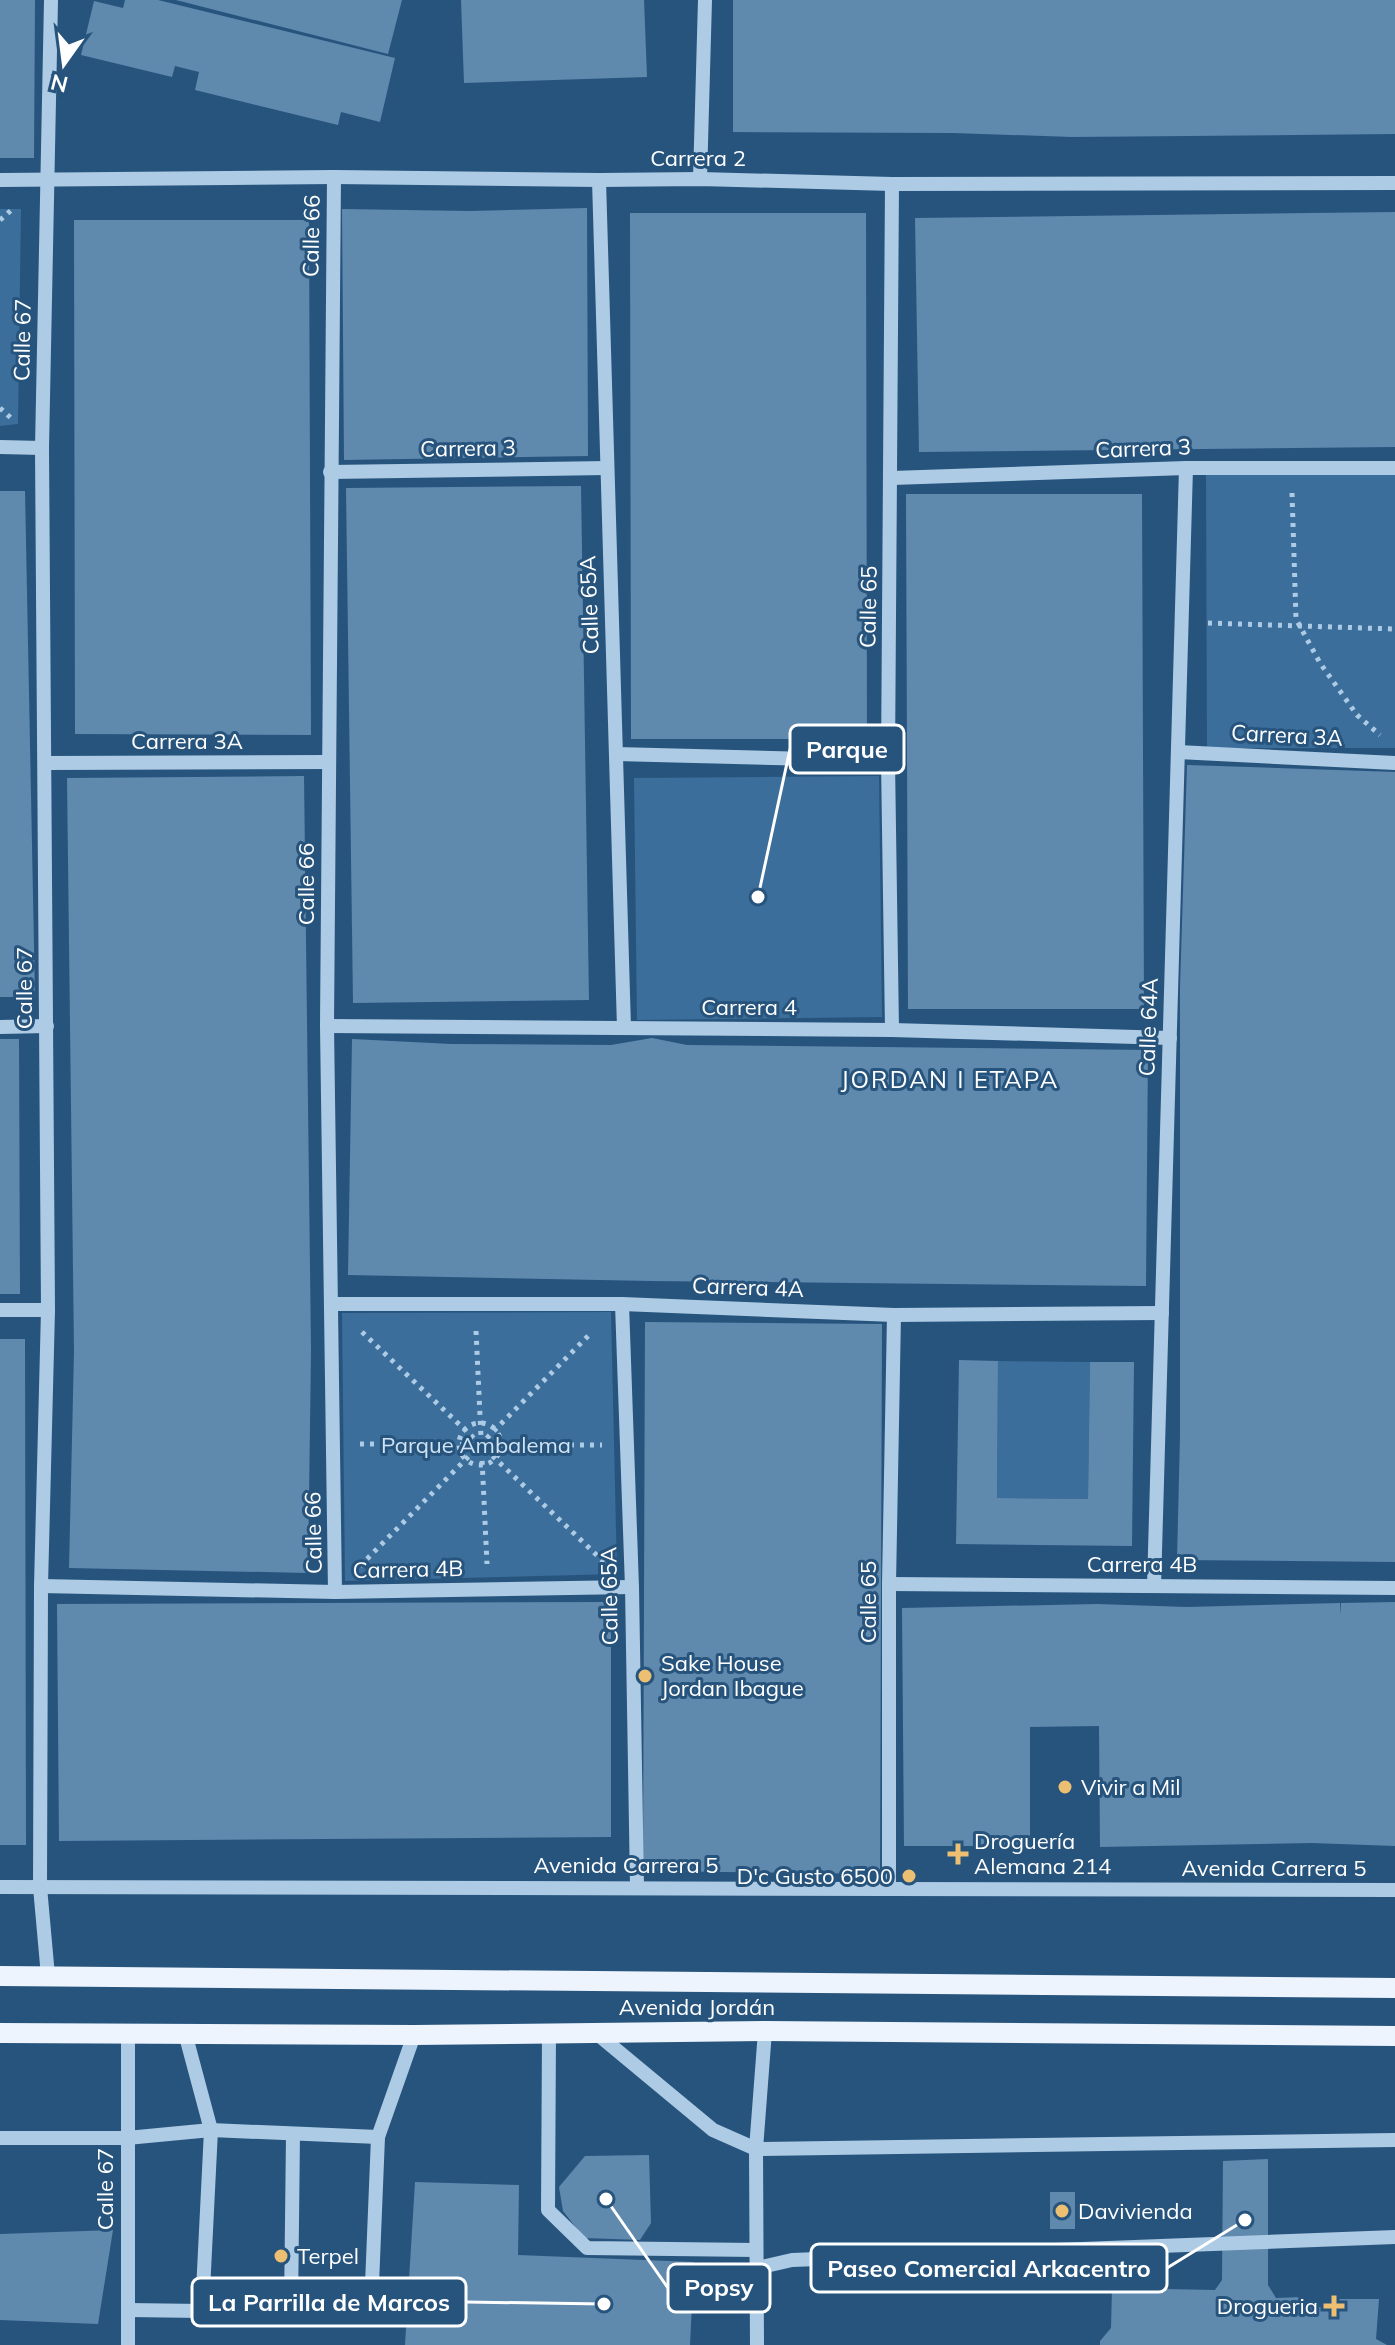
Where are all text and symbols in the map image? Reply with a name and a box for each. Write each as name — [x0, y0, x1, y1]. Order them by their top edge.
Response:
north arrow — [24, 24, 104, 104]
text: N — [48, 68, 71, 99]
street label: Carrera 2 — [650, 144, 746, 172]
street label: Calle 66 — [296, 195, 326, 277]
street label: Calle 67 — [7, 299, 37, 381]
street label: Carrera 3 — [1095, 432, 1191, 464]
street label: Carrera 3 — [420, 433, 516, 463]
street label: Calle 65A — [573, 555, 605, 655]
street label: Calle 65 — [853, 566, 883, 648]
street label: Carrera 3A — [1230, 718, 1344, 752]
callout: Parque — [790, 725, 904, 773]
street label: Carrera 3A — [131, 727, 243, 755]
text: Parque — [806, 734, 888, 764]
street label: Calle 66 — [292, 843, 320, 925]
street label: Calle 67 — [10, 947, 38, 1029]
street label: Calle 64A — [1132, 977, 1164, 1077]
street label: Carrera 4 — [701, 993, 797, 1021]
district label: JORDAN I ETAPA — [841, 1064, 1059, 1094]
street label: Carrera 4A — [692, 1271, 804, 1303]
park label: Parque Ambalema — [381, 1431, 571, 1459]
street label: Calle 66 — [298, 1492, 328, 1574]
street label: Calle 65A — [594, 1546, 624, 1646]
street label: Carrera 4B — [1087, 1550, 1197, 1578]
street label: Carrera 4B — [352, 1554, 464, 1584]
street label: Calle 65 — [854, 1561, 882, 1643]
place label: Sake House Jordan Ibague — [661, 1649, 804, 1702]
marker: Sake House Jordan Ibague — [636, 1667, 654, 1685]
place label: Vivir a Mil — [1081, 1773, 1181, 1801]
marker: Vivir a Mil — [1056, 1778, 1074, 1796]
place label: Droguería Alemana 214 — [974, 1827, 1111, 1880]
marker: Droguería Alemana 214 — [949, 1845, 967, 1863]
street label: Avenida Carrera 5 — [533, 1851, 719, 1879]
street label: Avenida Carrera 5 — [1181, 1854, 1367, 1882]
place label: D'c Gusto 6500 — [737, 1862, 893, 1890]
marker: D'c Gusto 6500 — [900, 1867, 918, 1885]
street label: Avenida Jordán — [619, 1993, 775, 2021]
street label: Calle 67 — [91, 2148, 119, 2230]
place label: Davivienda — [1078, 2197, 1193, 2225]
marker: Davivienda — [1053, 2202, 1071, 2220]
place label: Terpel — [297, 2242, 359, 2270]
callout: Paseo Comercial Arkacentro — [811, 2244, 1167, 2292]
marker: Terpel — [272, 2247, 290, 2265]
text: Paseo Comercial Arkacentro — [827, 2253, 1151, 2283]
callout: Popsy — [668, 2264, 770, 2312]
text: Popsy — [684, 2272, 755, 2302]
callout: La Parrilla de Marcos — [192, 2278, 466, 2326]
text: La Parrilla de Marcos — [208, 2287, 450, 2317]
place label: Drogueria — [1217, 2292, 1318, 2320]
marker: Drogueria — [1325, 2297, 1343, 2315]

